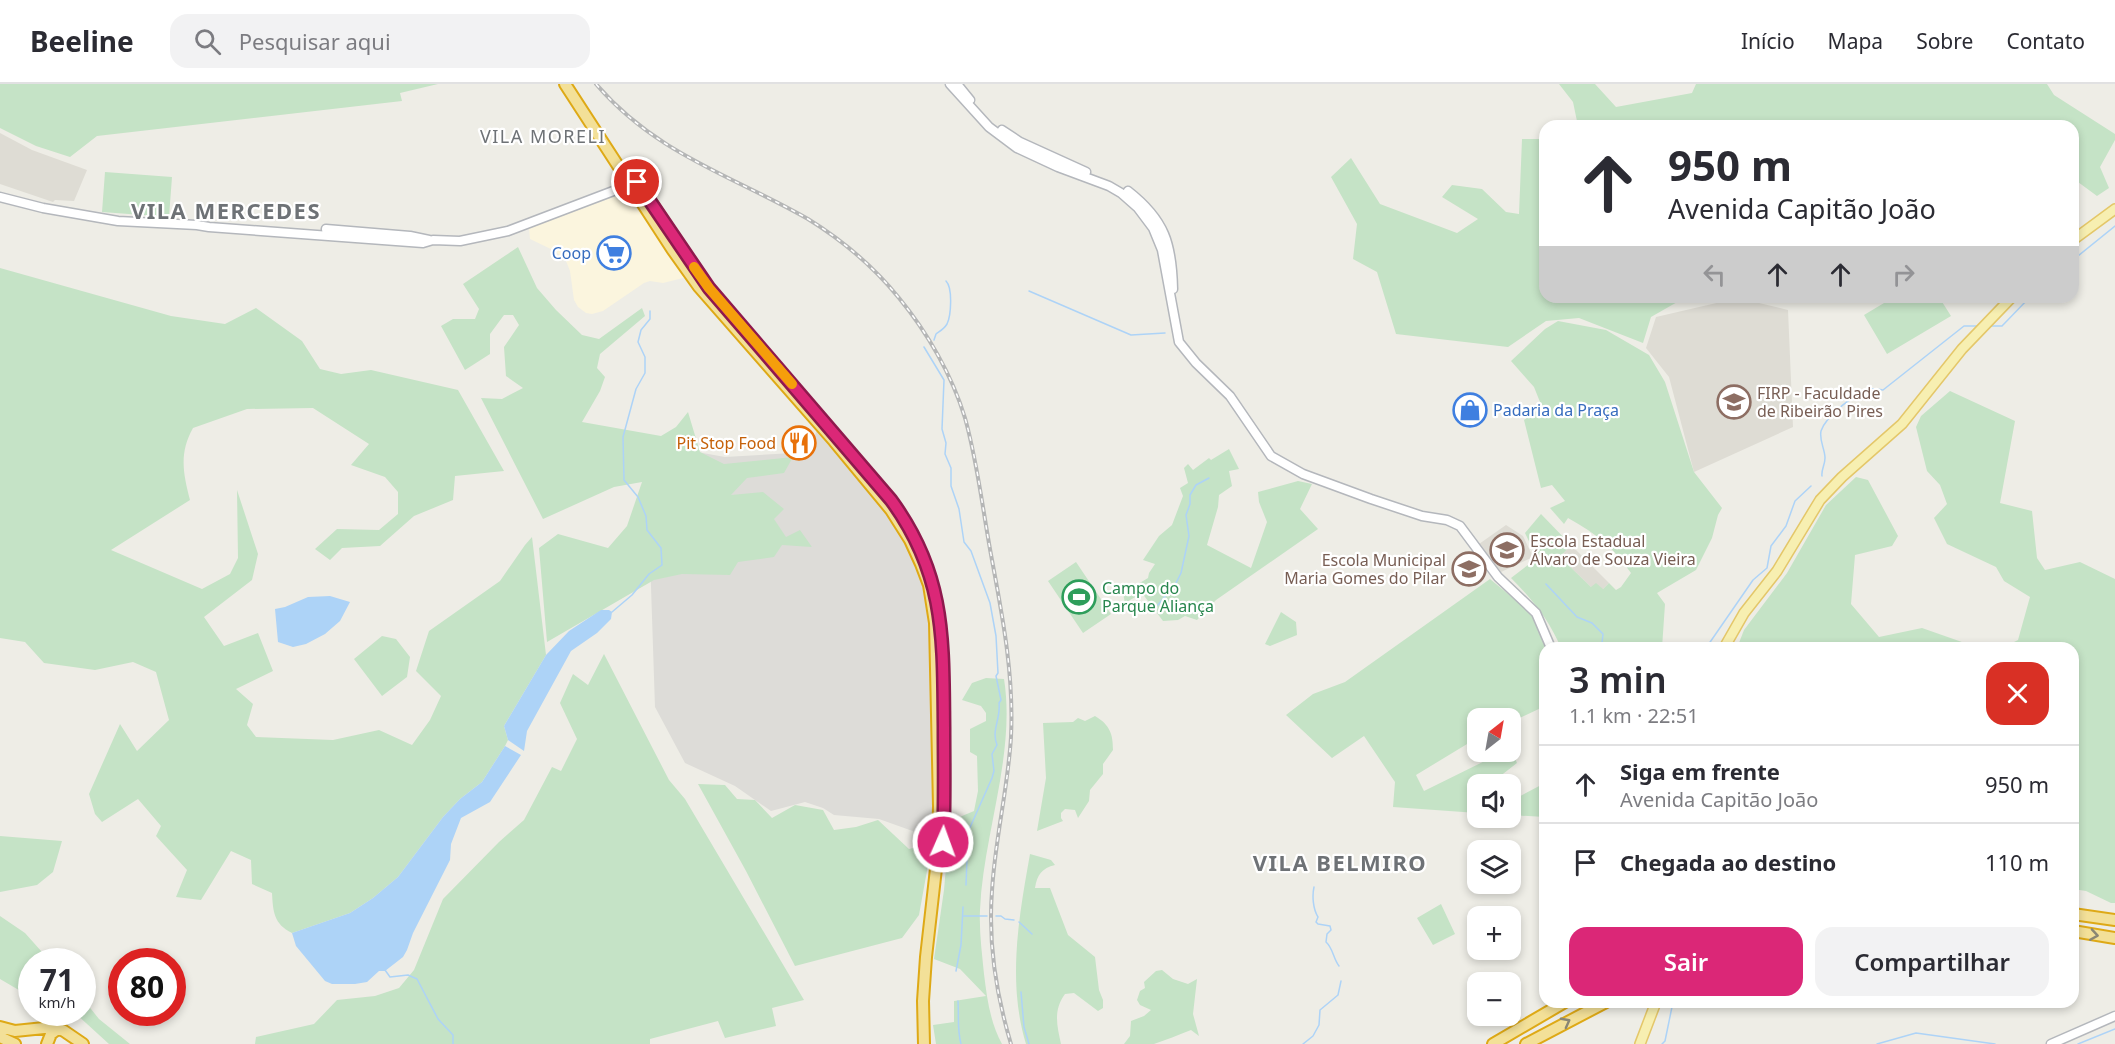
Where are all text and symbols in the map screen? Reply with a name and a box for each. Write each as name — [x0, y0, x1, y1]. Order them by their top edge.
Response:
search box — [170, 14, 590, 68]
text: Beeline — [30, 22, 134, 60]
icon: search — [191, 25, 224, 58]
text: Pesquisar aqui — [239, 26, 391, 56]
text: Início — [1741, 27, 1795, 55]
text: Mapa — [1828, 27, 1883, 55]
text: Sobre — [1916, 27, 1973, 55]
text: Contato — [2006, 27, 2085, 55]
district label: VILA MORELI — [480, 124, 606, 148]
text: 950 m — [1668, 136, 1792, 193]
icon: ahead — [1569, 144, 1647, 222]
pin — [611, 156, 662, 207]
icon: arrive — [620, 165, 653, 198]
text: Avenida Capitão João — [1668, 190, 1936, 227]
district label: VILA MERCEDES — [131, 195, 321, 225]
supermarket icon: Coop — [596, 235, 632, 271]
place label: Coop — [552, 242, 591, 264]
icon: left — [1698, 258, 1731, 291]
icon: ahead — [1761, 258, 1794, 291]
icon: ahead — [1824, 258, 1857, 291]
icon: right — [1887, 258, 1920, 291]
place label: FIRP - Faculdade de Ribeirão Pires — [1757, 382, 1883, 422]
school or university icon: FIRP - Faculdade de Ribeirão Pires — [1716, 384, 1752, 420]
shop icon: Padaria da Praça — [1452, 392, 1488, 428]
place label: Padaria da Praça — [1493, 399, 1619, 421]
restaurant icon: Pit Stop Food — [781, 425, 817, 461]
place label: Pit Stop Food — [677, 432, 776, 454]
place label: Escola Estadual Álvaro de Souza Vieira — [1530, 530, 1696, 570]
school or university icon: Escola Estadual Álvaro de Souza Vieira — [1489, 532, 1525, 568]
place label: Escola Municipal Maria Gomes do Pilar — [1284, 549, 1446, 589]
school or university icon: Escola Municipal Maria Gomes do Pilar — [1451, 551, 1487, 587]
place label: Campo do Parque Aliança — [1102, 577, 1214, 617]
sports icon: Campo do Parque Aliança — [1061, 579, 1097, 615]
text: 3 min — [1569, 655, 1667, 704]
button: close — [1986, 662, 2049, 725]
text: 1.1 km · 22:51 — [1569, 702, 1699, 729]
north arrow — [1467, 708, 1521, 762]
map controls — [1467, 708, 1521, 1026]
text: Siga em frente — [1620, 756, 1780, 786]
icon: ahead — [1569, 768, 1602, 801]
text: 950 m — [1985, 769, 2049, 799]
button: sound — [1467, 774, 1521, 828]
text: Avenida Capitão João — [1620, 786, 1818, 813]
position arrow — [911, 810, 975, 874]
button: layers — [1467, 840, 1521, 894]
icon: arrive — [1569, 846, 1602, 879]
district label: VILA BELMIRO — [1253, 847, 1427, 877]
text: Chegada ao destino — [1620, 847, 1836, 877]
text: 110 m — [1985, 847, 2049, 877]
button: + — [1467, 906, 1521, 960]
button: Sair — [1569, 927, 1803, 996]
button: Compartilhar — [1815, 927, 2049, 996]
one-way arrow — [2089, 928, 2099, 940]
speed limit sign: 80 — [108, 948, 186, 1026]
text: 71 — [40, 959, 74, 1000]
button: − — [1467, 972, 1521, 1026]
text: km/h — [39, 992, 75, 1012]
one-way arrow — [1559, 1018, 1570, 1029]

